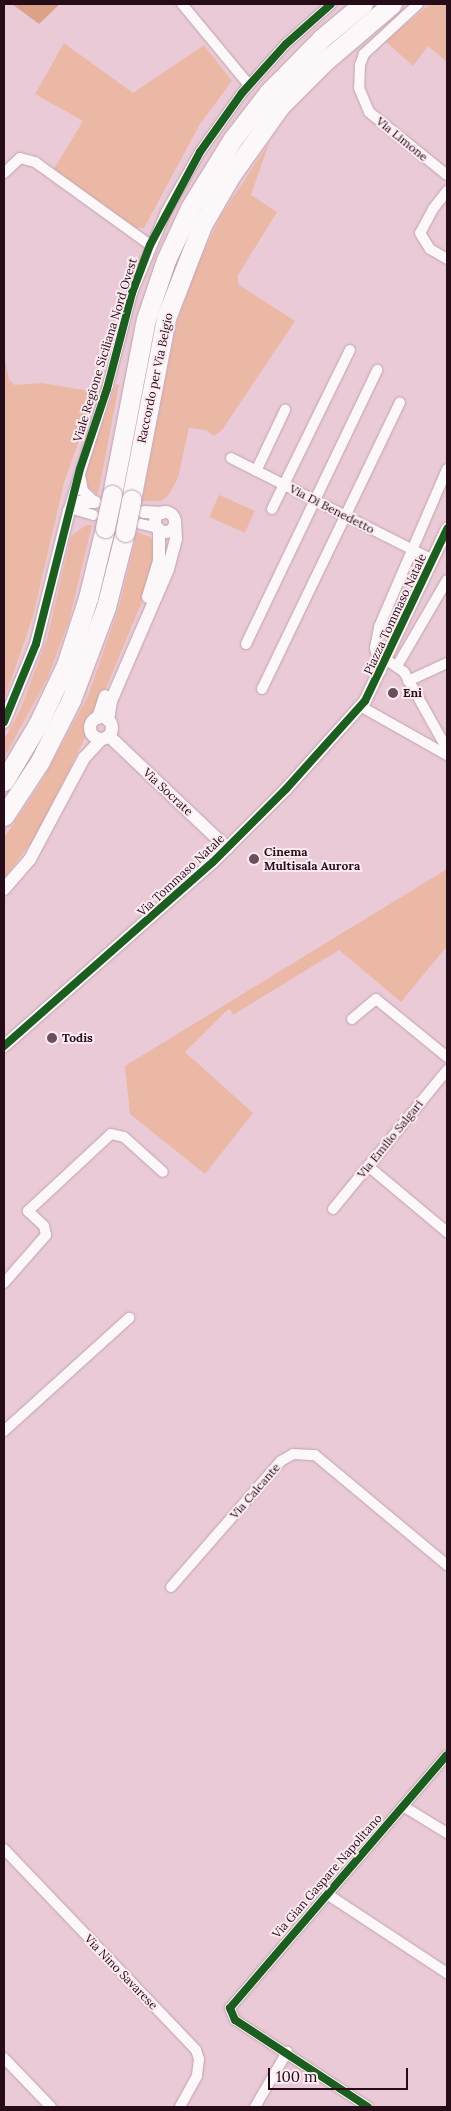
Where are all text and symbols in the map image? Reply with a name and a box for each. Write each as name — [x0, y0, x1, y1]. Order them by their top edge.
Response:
street label: Via Limone — [373, 114, 431, 164]
street label: Viale Regione Siciliana Nord Ovest — [70, 256, 140, 444]
street label: Raccordo per Via Belgio — [134, 312, 176, 444]
street label: Via Di Benedetto — [287, 481, 377, 537]
street label: Piazza Tommaso Natale — [361, 551, 429, 677]
place label: Eni — [403, 686, 422, 700]
marker: Eni — [387, 687, 399, 699]
street label: Via Socrate — [140, 765, 196, 819]
street label: Via Tommaso Natale — [135, 831, 227, 919]
place label: Cinema Multisala Aurora — [264, 845, 360, 873]
marker: Cinema Multisala Aurora — [248, 853, 260, 865]
place label: Todis — [62, 1031, 93, 1045]
marker: Todis — [46, 1032, 58, 1044]
street label: Via Emilio Salgari — [354, 1097, 426, 1181]
street label: Via Calcante — [227, 1460, 283, 1522]
street label: Via Gian Gaspare Napolitano — [269, 1811, 385, 1941]
street label: Via Nino Savarese — [81, 1931, 161, 2013]
scale bar — [271, 2058, 411, 2090]
text: 100 m — [276, 2067, 317, 2086]

